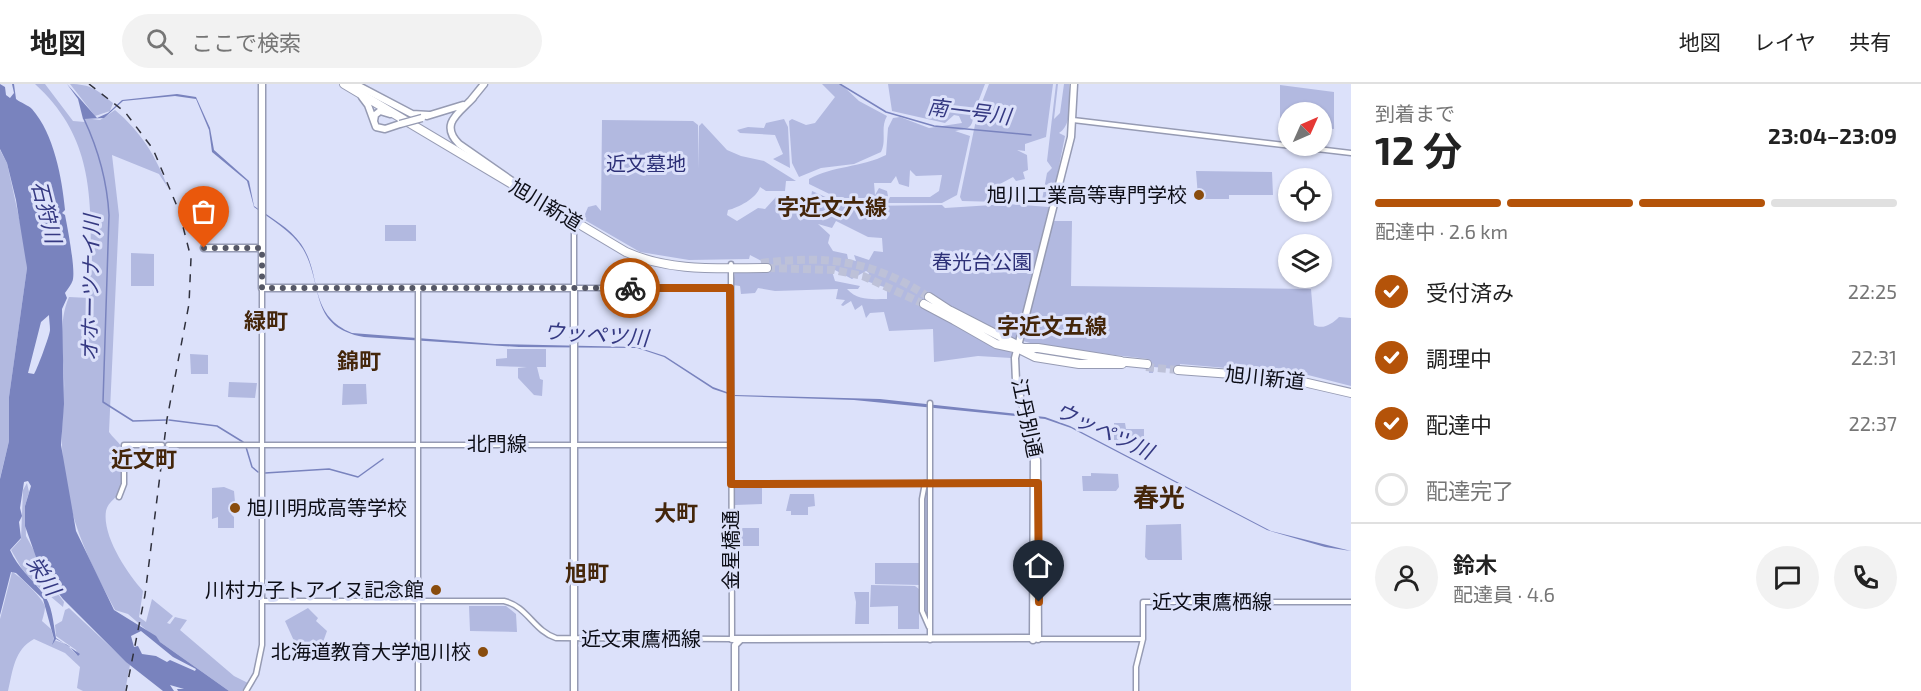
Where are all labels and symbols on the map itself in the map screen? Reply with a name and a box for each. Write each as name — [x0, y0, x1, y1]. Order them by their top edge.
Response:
water label: 南一号川 — [926, 93, 1014, 128]
north arrow — [1278, 102, 1332, 156]
park label: 近文墓地 — [606, 151, 686, 175]
street label: 旭川新道 — [506, 173, 587, 235]
water label: 石狩川 — [28, 178, 68, 247]
place label: 旭川工業高等専門学校 — [987, 182, 1187, 206]
pin — [178, 186, 229, 248]
marker: 旭川工業高等専門学校 — [1192, 188, 1206, 202]
district label: 字近文六線 — [777, 193, 887, 219]
water label: オホーツナイ川 — [76, 212, 103, 361]
park label: 春光台公園 — [932, 249, 1032, 273]
courier — [600, 258, 660, 318]
district label: 緑町 — [244, 307, 288, 333]
district label: 字近文五線 — [997, 312, 1107, 338]
water label: ウッペツ川 — [543, 317, 651, 350]
district label: 錦町 — [337, 347, 381, 373]
street label: 旭川新道 — [1224, 361, 1306, 393]
street label: 江丹別通 — [1008, 376, 1048, 459]
water label: ウッペツ川 — [1052, 396, 1159, 464]
street label: 北門線 — [467, 431, 527, 455]
district label: 近文町 — [111, 445, 177, 471]
district label: 春光 — [1133, 481, 1185, 512]
place label: 旭川明成高等学校 — [247, 495, 407, 519]
district label: 大町 — [654, 499, 698, 525]
marker: 旭川明成高等学校 — [228, 501, 242, 515]
street label: 金星橋通 — [718, 510, 742, 590]
pin — [1013, 540, 1064, 602]
water label: 栄川 — [22, 551, 67, 601]
district label: 旭町 — [565, 559, 609, 585]
place label: 川村カ子トアイヌ記念館 — [205, 577, 424, 601]
marker: 川村カ子トアイヌ記念館 — [429, 583, 443, 597]
street label: 近文東鷹栖線 — [1152, 589, 1272, 613]
street label: 近文東鷹栖線 — [581, 626, 701, 650]
place label: 北海道教育大学旭川校 — [271, 639, 471, 663]
marker: 北海道教育大学旭川校 — [476, 645, 490, 659]

